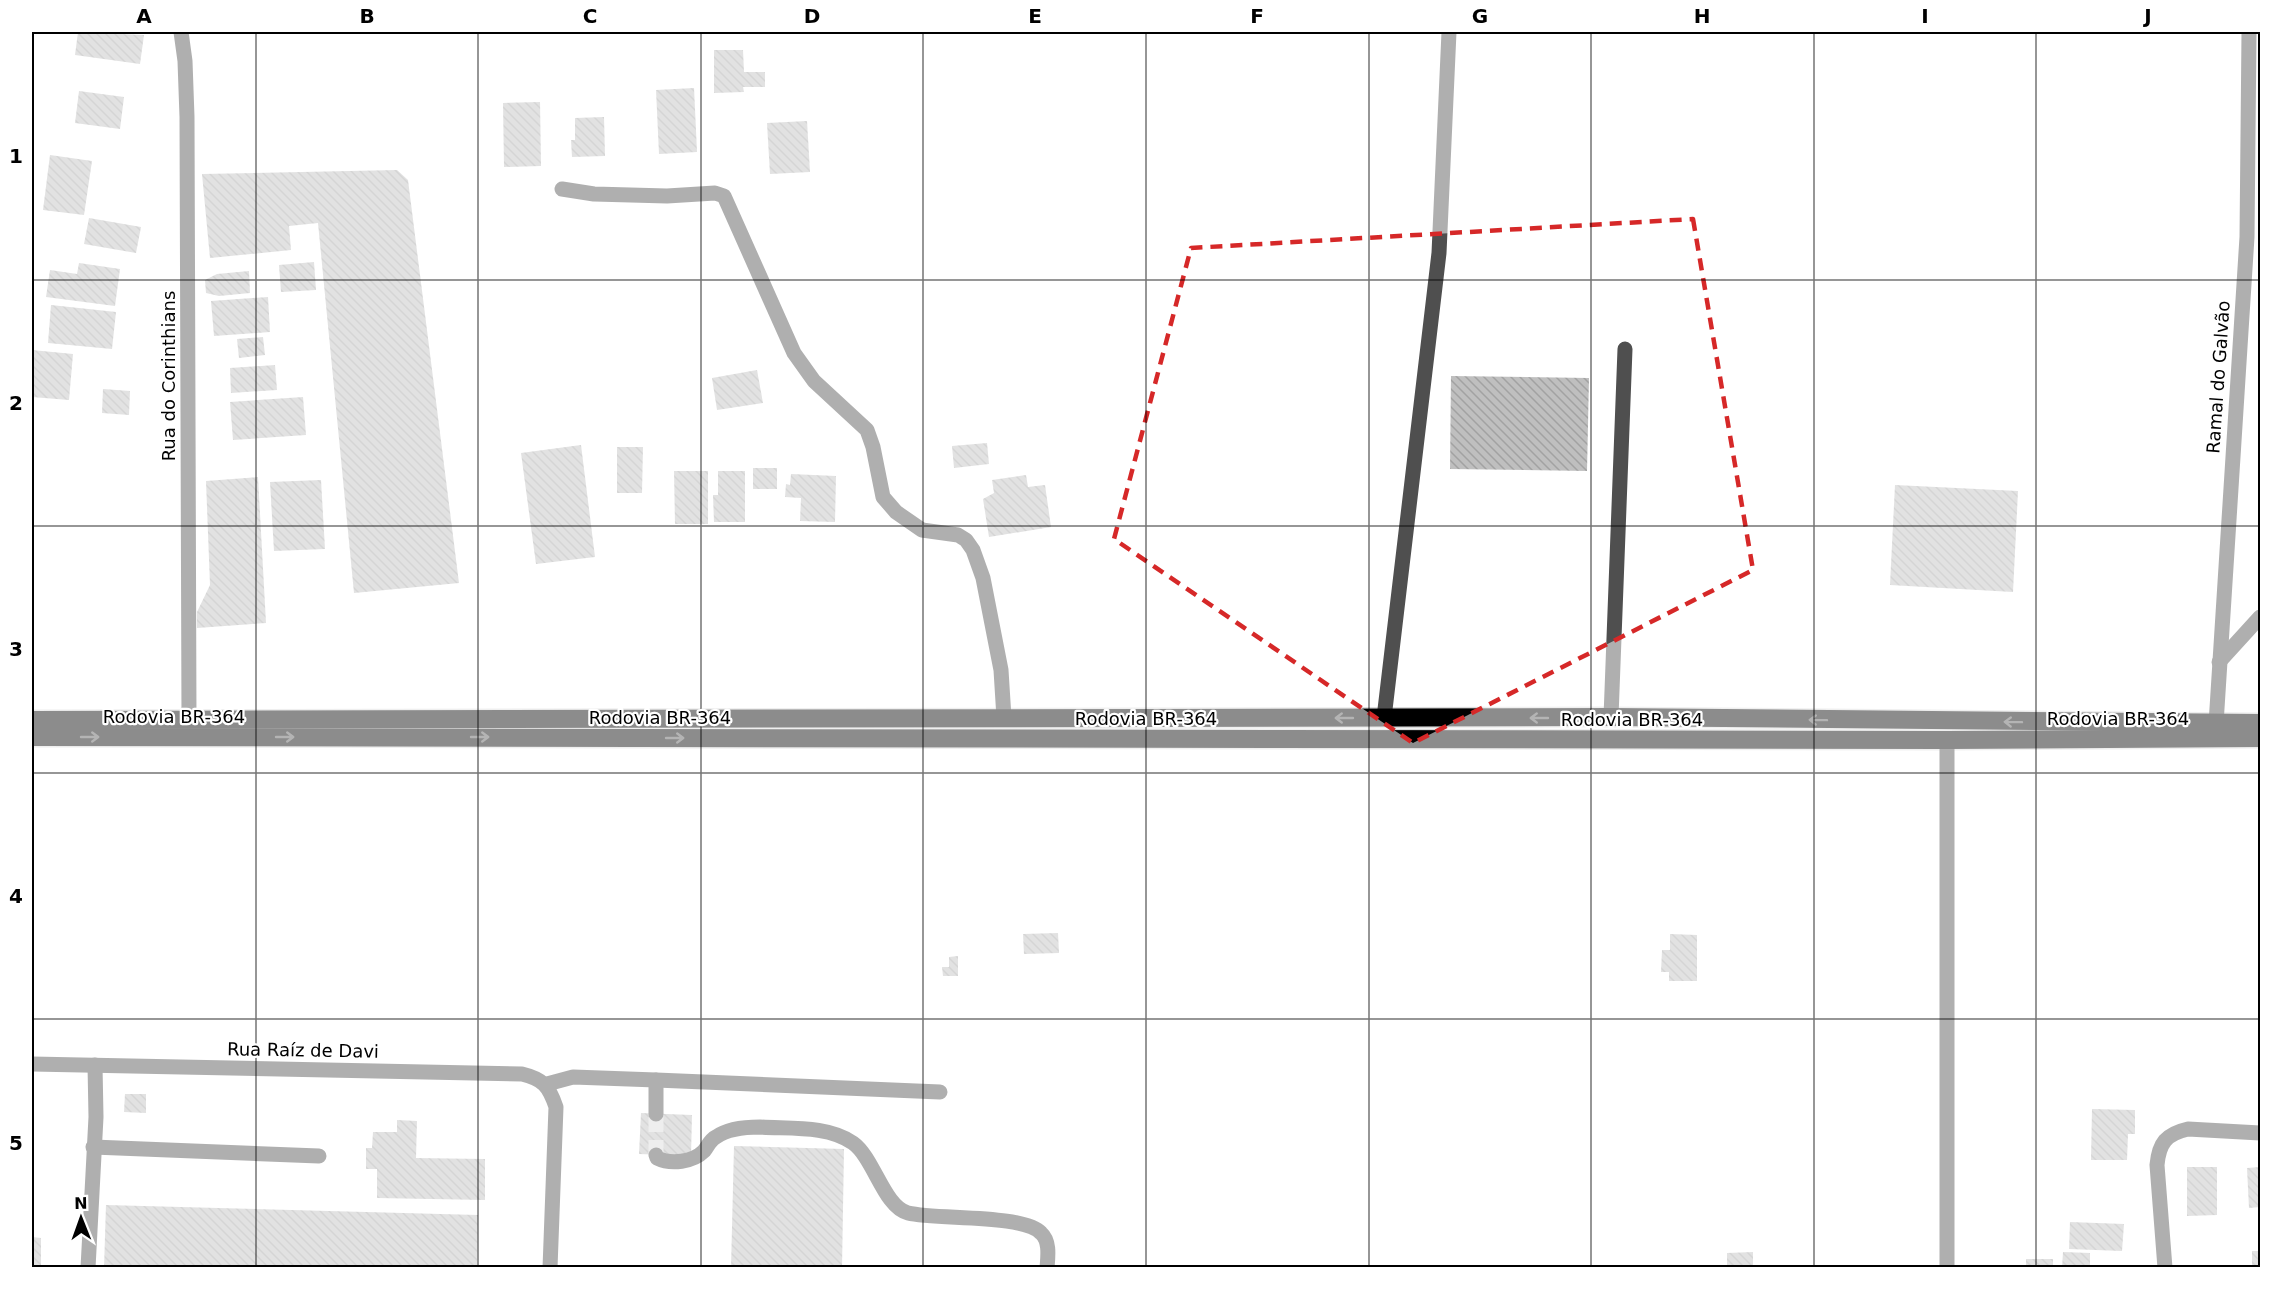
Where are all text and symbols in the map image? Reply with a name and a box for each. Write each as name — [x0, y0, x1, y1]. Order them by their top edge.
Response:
text: A — [136, 4, 152, 28]
text: B — [359, 4, 375, 28]
text: C — [583, 4, 597, 28]
text: D — [804, 4, 820, 28]
text: E — [1028, 4, 1042, 28]
text: F — [1250, 4, 1264, 28]
text: G — [1472, 4, 1488, 28]
text: H — [1694, 4, 1710, 28]
text: I — [1921, 4, 1929, 28]
text: J — [2142, 4, 2152, 28]
text: 1 — [9, 144, 23, 168]
street label: Rua do Corinthians — [158, 291, 179, 461]
street label: Ramal do Galvão — [2202, 300, 2234, 454]
text: 2 — [9, 391, 23, 415]
text: 3 — [9, 637, 23, 661]
street label: Rodovia BR-364 — [103, 706, 245, 727]
street label: Rodovia BR-364 — [589, 707, 731, 728]
street label: Rodovia BR-364 — [1075, 708, 1217, 729]
street label: Rodovia BR-364 — [2047, 708, 2189, 729]
street label: Rodovia BR-364 — [1561, 709, 1703, 730]
one-way arrow — [1335, 712, 1355, 724]
one-way arrow — [1530, 712, 1550, 724]
one-way arrow — [1809, 714, 1829, 726]
one-way arrow — [2004, 716, 2024, 728]
one-way arrow — [79, 731, 99, 743]
one-way arrow — [274, 731, 294, 743]
one-way arrow — [469, 731, 489, 743]
one-way arrow — [664, 732, 684, 744]
text: 4 — [9, 884, 23, 908]
street label: Rua Raíz de Davi — [227, 1038, 379, 1062]
text: 5 — [9, 1131, 23, 1155]
north arrow — [51, 1188, 111, 1248]
text: N — [74, 1194, 88, 1213]

